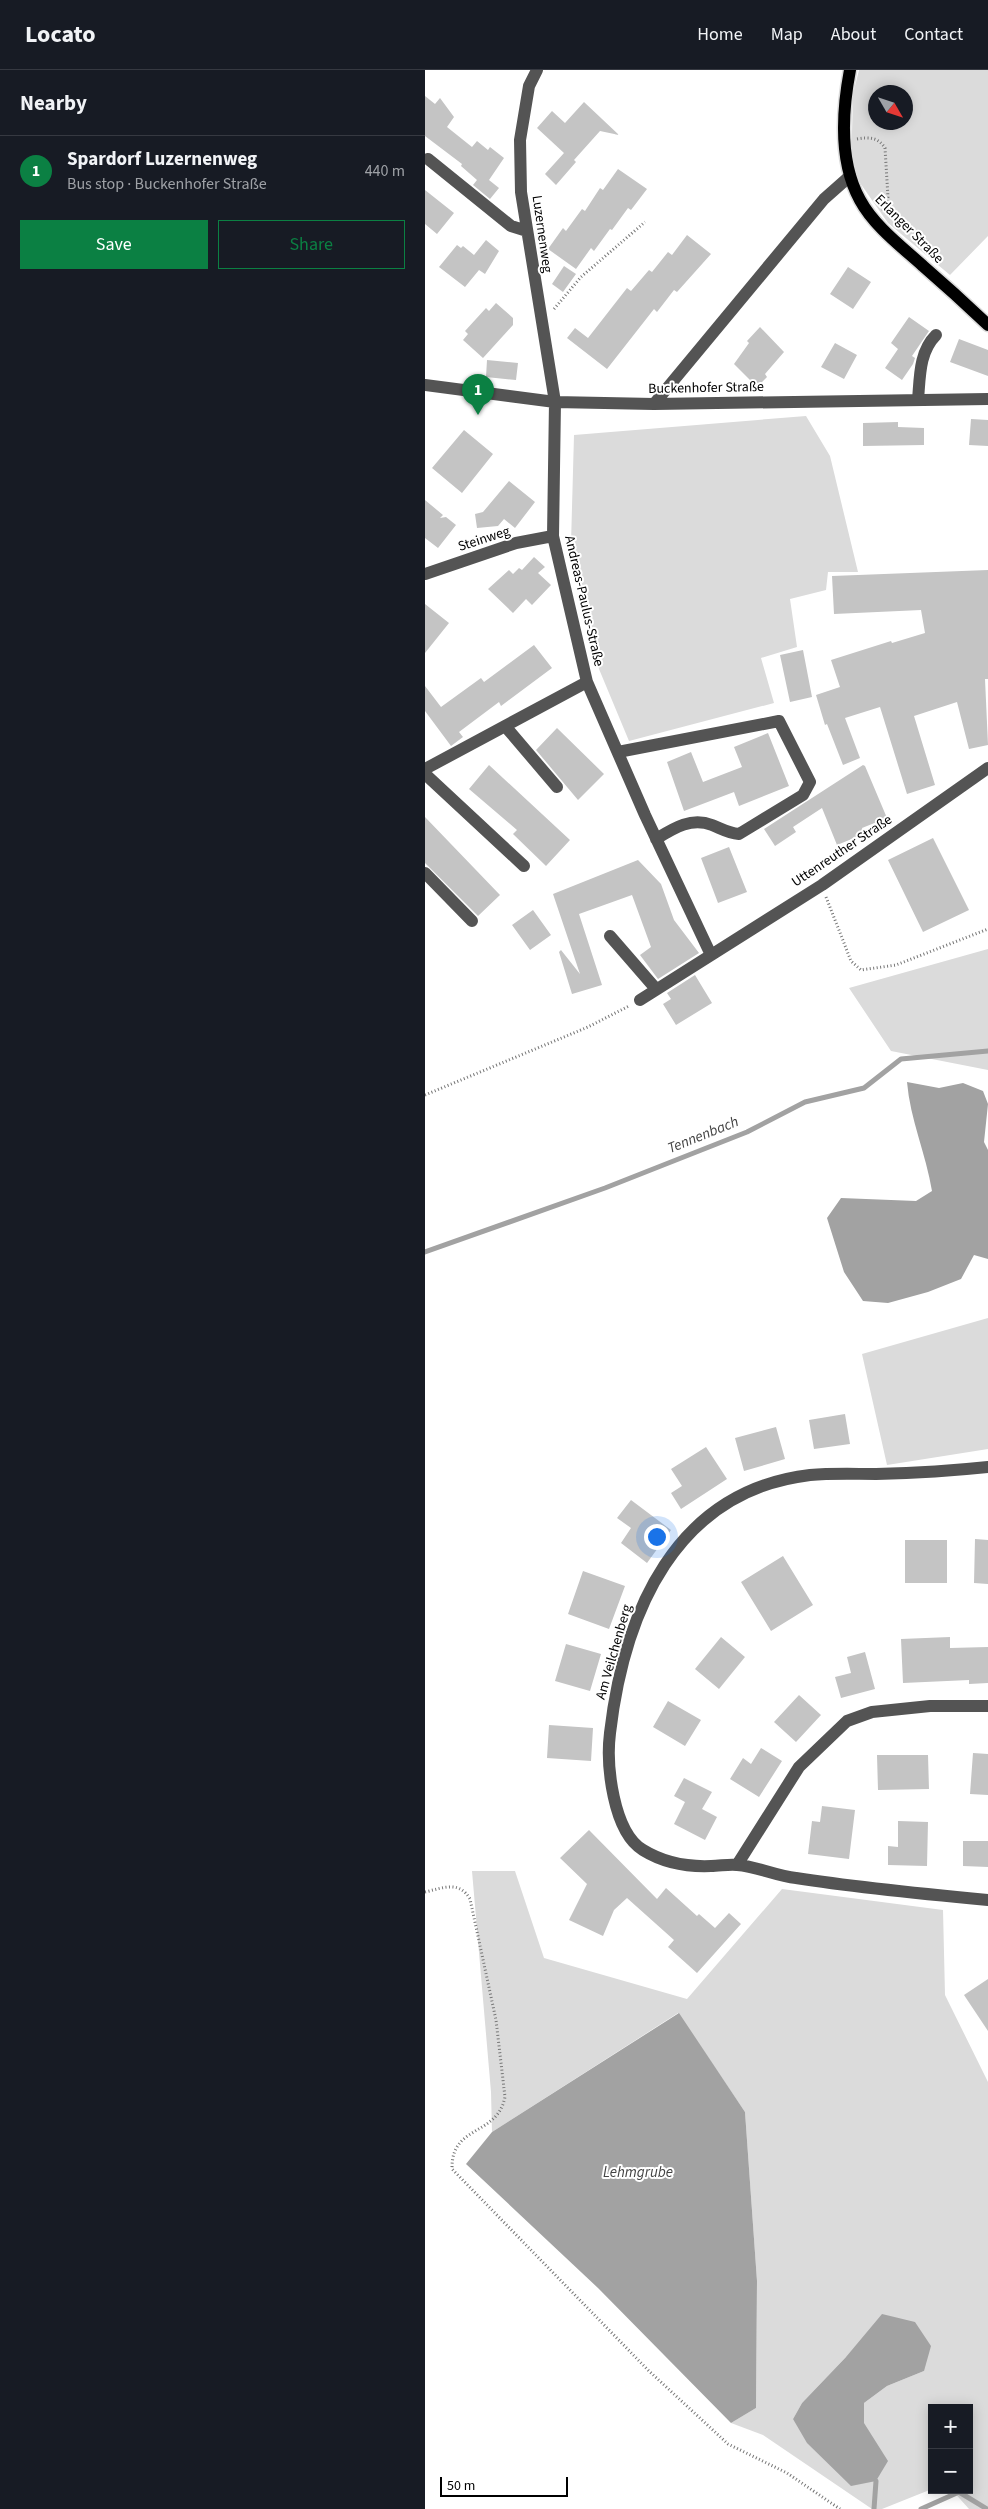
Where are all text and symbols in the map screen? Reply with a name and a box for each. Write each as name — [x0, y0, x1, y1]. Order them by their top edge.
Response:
text: Locato — [25, 17, 96, 52]
text: Home — [697, 22, 743, 47]
text: Map — [771, 22, 803, 47]
text: About — [831, 22, 876, 47]
text: Contact — [904, 22, 963, 47]
north arrow — [868, 85, 913, 130]
text: Nearby — [20, 88, 87, 118]
text: Spardorf Luzernenweg — [67, 146, 257, 173]
text: 1 — [32, 160, 40, 182]
text: 440 m — [365, 160, 405, 182]
text: Bus stop · Buckenhofer Straße — [67, 173, 267, 195]
street label: Erlanger Straße — [870, 190, 948, 268]
street label: Luzernenweg — [527, 194, 557, 274]
button: Save — [20, 220, 208, 269]
button: Share — [218, 220, 405, 269]
pin: 1 — [462, 374, 494, 415]
street label: Buckenhofer Straße — [648, 377, 764, 399]
street label: Steinweg — [455, 521, 513, 557]
street label: Andreas-Paulus-Straße — [559, 534, 609, 668]
street label: Uttenreuther Straße — [788, 810, 896, 892]
water label: Tennenbach — [664, 1111, 742, 1159]
your location — [644, 1524, 670, 1550]
street label: Am Veilchenberg — [591, 1602, 637, 1702]
water label: Lehmgrube — [603, 2162, 673, 2183]
map controls — [928, 2404, 973, 2494]
button: + — [928, 2404, 973, 2449]
button: − — [928, 2449, 973, 2494]
scale bar — [440, 2474, 567, 2497]
text: 50 m — [447, 2476, 475, 2496]

